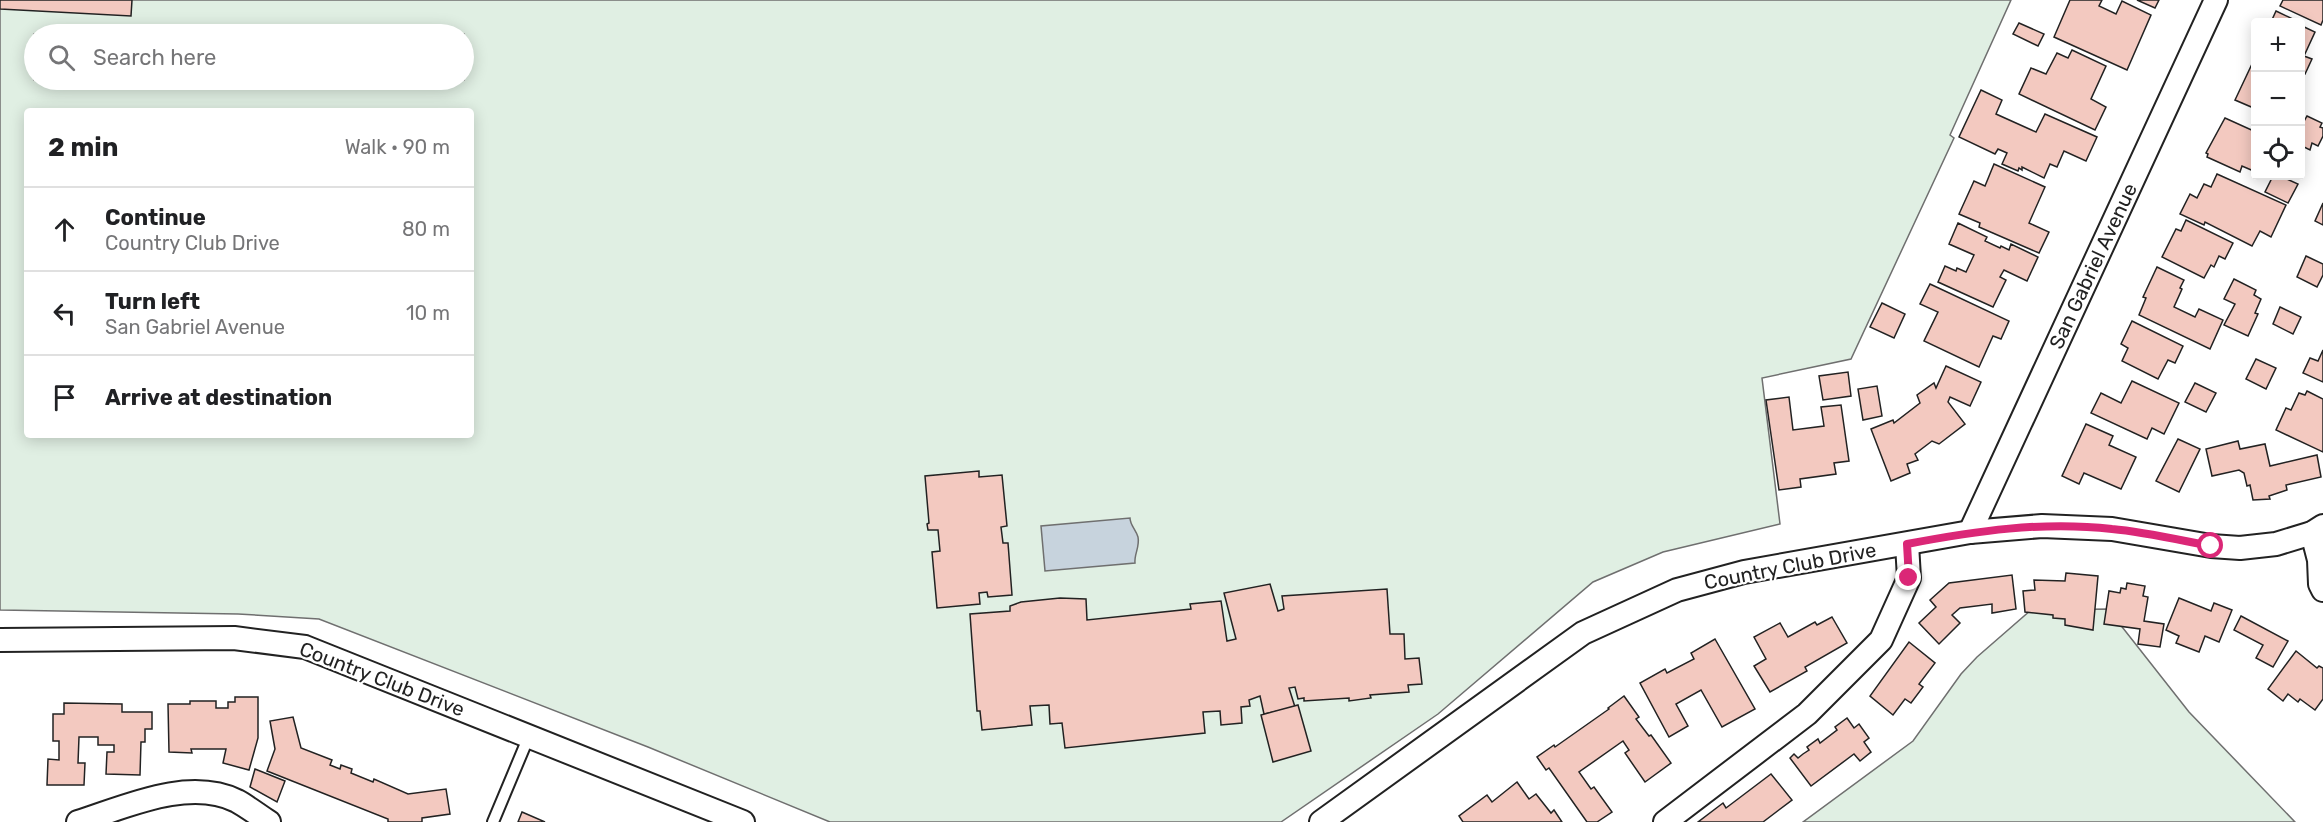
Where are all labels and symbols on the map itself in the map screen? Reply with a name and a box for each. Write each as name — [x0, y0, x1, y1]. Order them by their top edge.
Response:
street label: San Gabriel Avenue — [2044, 179, 2142, 353]
route start — [2197, 532, 2223, 558]
street label: Country Club Drive — [1702, 538, 1878, 594]
route end — [1895, 564, 1921, 590]
street label: Country Club Drive — [296, 636, 468, 722]

